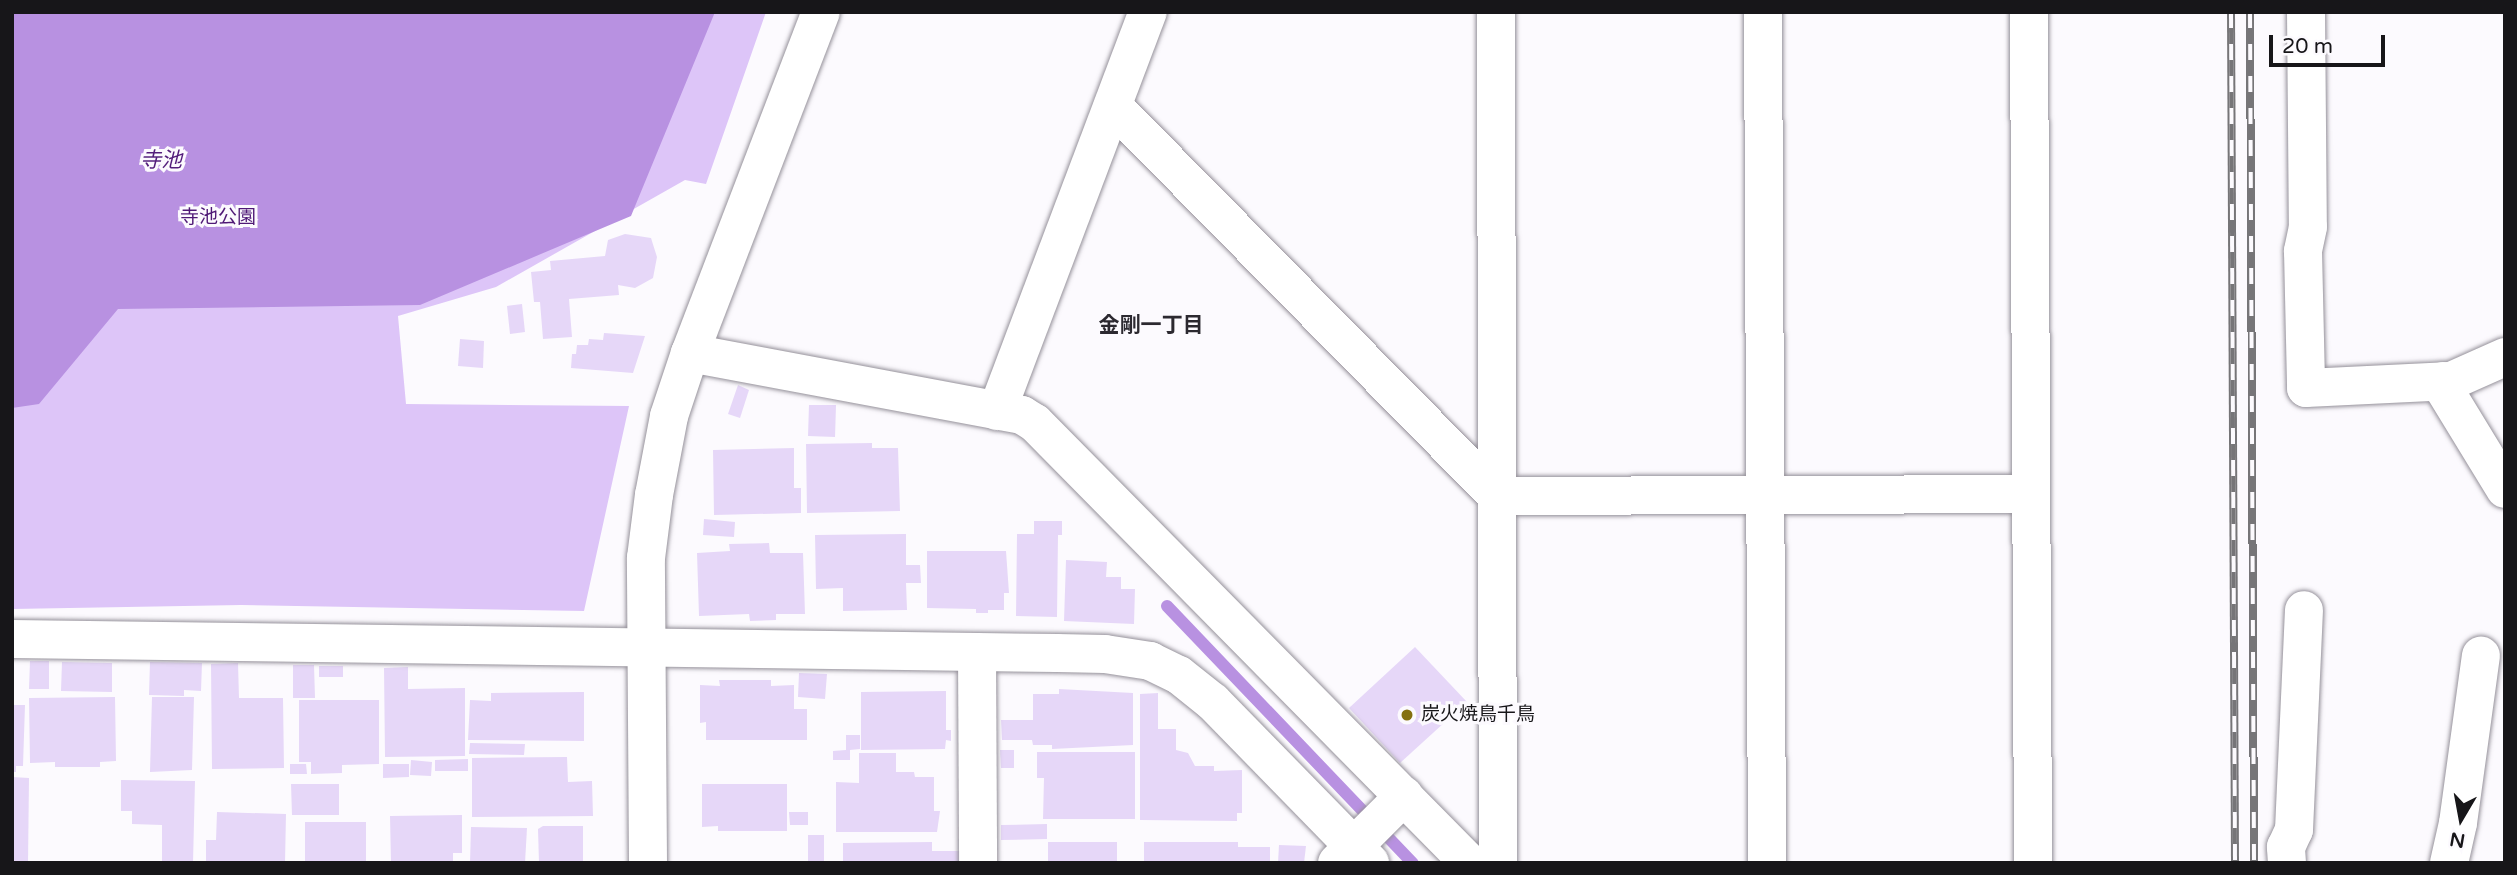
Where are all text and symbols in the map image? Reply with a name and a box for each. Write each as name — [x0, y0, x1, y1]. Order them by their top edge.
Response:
scale bar — [2272, 21, 2388, 65]
text: 20 m — [2282, 34, 2333, 59]
water label: 寺池 — [140, 148, 182, 174]
park label: 寺池公園 — [180, 207, 256, 229]
district label: 金剛一丁目 — [1099, 313, 1203, 339]
place label: 炭火焼鳥千鳥 — [1421, 704, 1535, 726]
marker: 炭火焼鳥千鳥 — [1399, 707, 1415, 723]
north arrow — [2426, 784, 2496, 854]
text: N — [2448, 828, 2467, 852]

